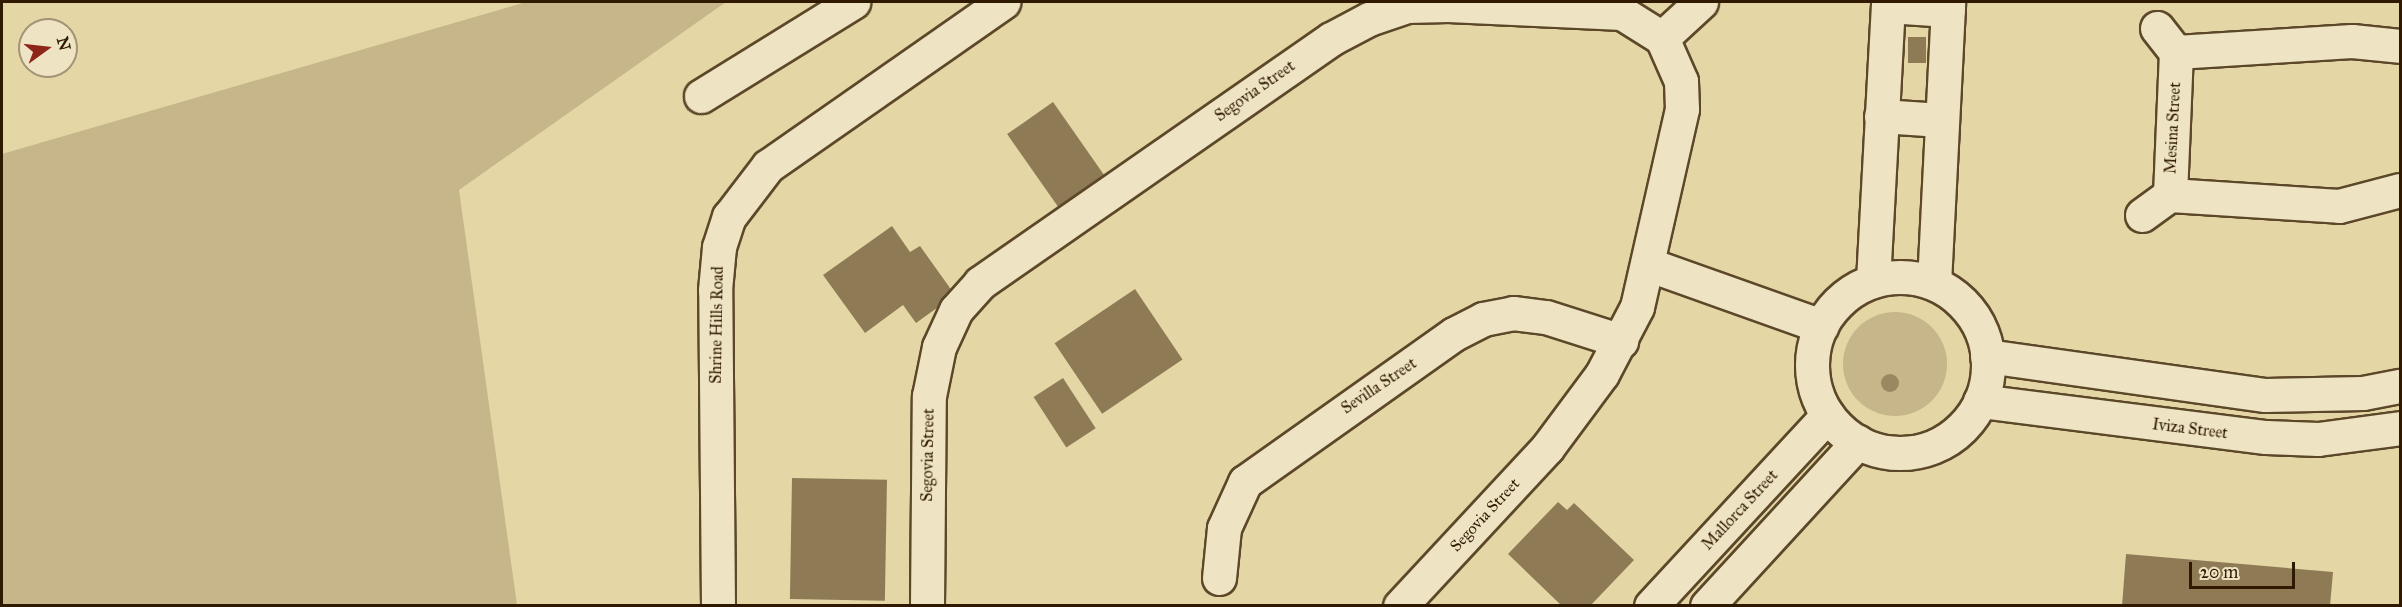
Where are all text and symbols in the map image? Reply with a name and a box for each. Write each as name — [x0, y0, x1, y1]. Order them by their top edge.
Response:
north arrow — [18, 18, 78, 78]
text: N — [53, 35, 75, 53]
street label: Segovia Street — [1211, 56, 1299, 126]
street label: Mesina Street — [2161, 82, 2185, 174]
street label: Shrine Hills Road — [706, 266, 728, 384]
street label: Sevilla Street — [1338, 354, 1420, 418]
street label: Segovia Street — [918, 408, 938, 502]
street label: Iviza Street — [2151, 415, 2229, 443]
street label: Mallorca Street — [1698, 466, 1782, 554]
street label: Segovia Street — [1446, 474, 1524, 556]
scale bar — [2192, 550, 2298, 588]
text: 20 m — [2200, 561, 2238, 583]

